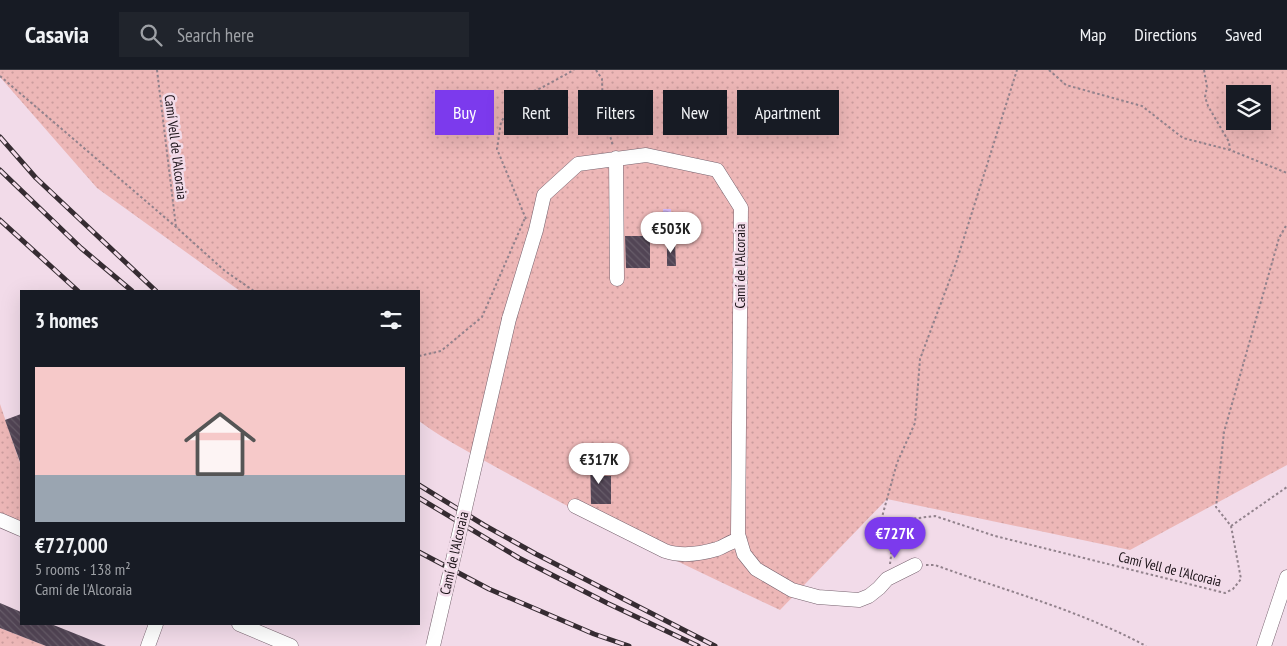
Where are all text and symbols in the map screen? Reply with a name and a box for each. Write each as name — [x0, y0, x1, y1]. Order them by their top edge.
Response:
search box — [119, 12, 469, 57]
text: Casavia — [25, 19, 89, 50]
icon: search — [137, 21, 165, 49]
text: Search here — [177, 23, 254, 47]
text: Map — [1080, 23, 1106, 46]
text: Directions — [1134, 23, 1197, 46]
text: Saved — [1225, 23, 1262, 46]
map controls — [1226, 85, 1271, 130]
button: layers — [1226, 85, 1271, 130]
chip: Buy — [435, 90, 494, 135]
chip: Rent — [504, 90, 568, 135]
chip: Filters — [578, 90, 653, 135]
chip: New — [663, 90, 727, 135]
chip: Apartment — [737, 90, 839, 135]
street label: Camí Vell de l'Alcoraia — [161, 93, 191, 201]
pin: €503K — [636, 212, 706, 254]
text: €503K — [652, 218, 690, 238]
street label: Camí de l'Alcoraia — [731, 224, 749, 308]
icon: filters — [377, 306, 405, 334]
text: 3 homes — [35, 307, 98, 334]
icon: home — [175, 399, 265, 489]
pin: €317K — [564, 442, 634, 485]
text: €317K — [580, 449, 618, 469]
street label: Camí de l'Alcoraia — [436, 510, 472, 596]
pin: €727K — [860, 516, 930, 559]
text: €727K — [876, 523, 914, 543]
text: €727,000 — [35, 532, 108, 559]
street label: Camí Vell de l'Alcoraia — [1117, 547, 1223, 591]
text: 5 rooms · 138 m² — [35, 559, 131, 579]
text: Camí de l'Alcoraia — [35, 579, 132, 599]

